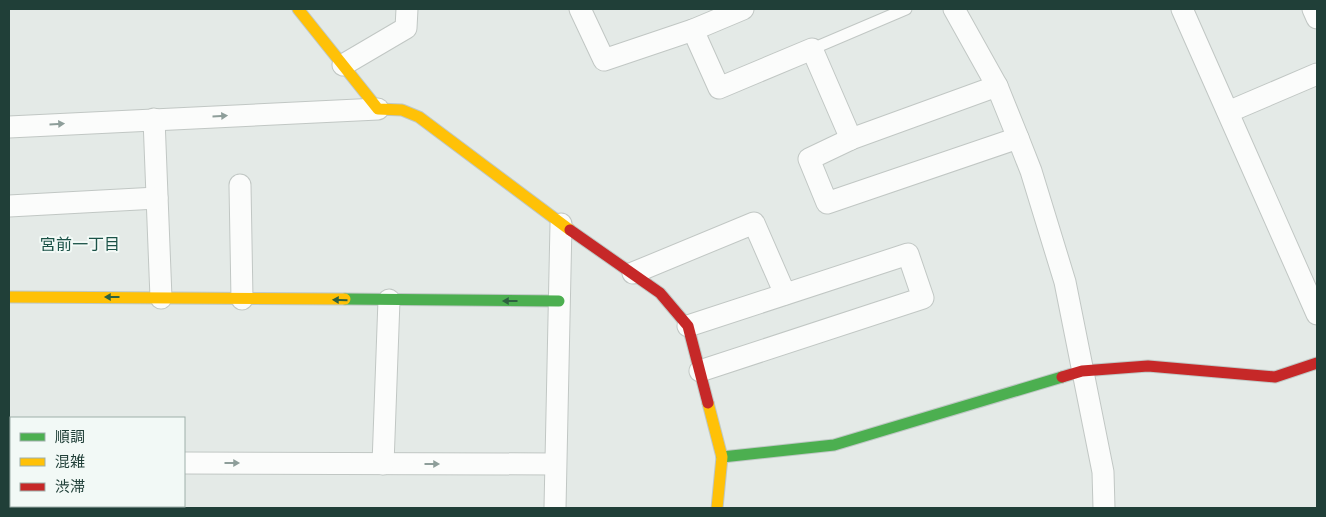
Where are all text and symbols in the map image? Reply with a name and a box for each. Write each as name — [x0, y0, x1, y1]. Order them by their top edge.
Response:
one-way arrow — [212, 112, 228, 120]
one-way arrow — [50, 120, 66, 128]
district label: 宮前一丁目 — [40, 233, 120, 255]
one-way arrow — [104, 293, 120, 301]
one-way arrow — [332, 296, 348, 304]
one-way arrow — [502, 297, 518, 305]
legend — [10, 417, 185, 507]
text: 順調 — [55, 426, 85, 446]
text: 混雑 — [55, 451, 85, 471]
one-way arrow — [225, 459, 241, 467]
one-way arrow — [424, 460, 440, 468]
text: 渋滞 — [55, 476, 85, 496]

